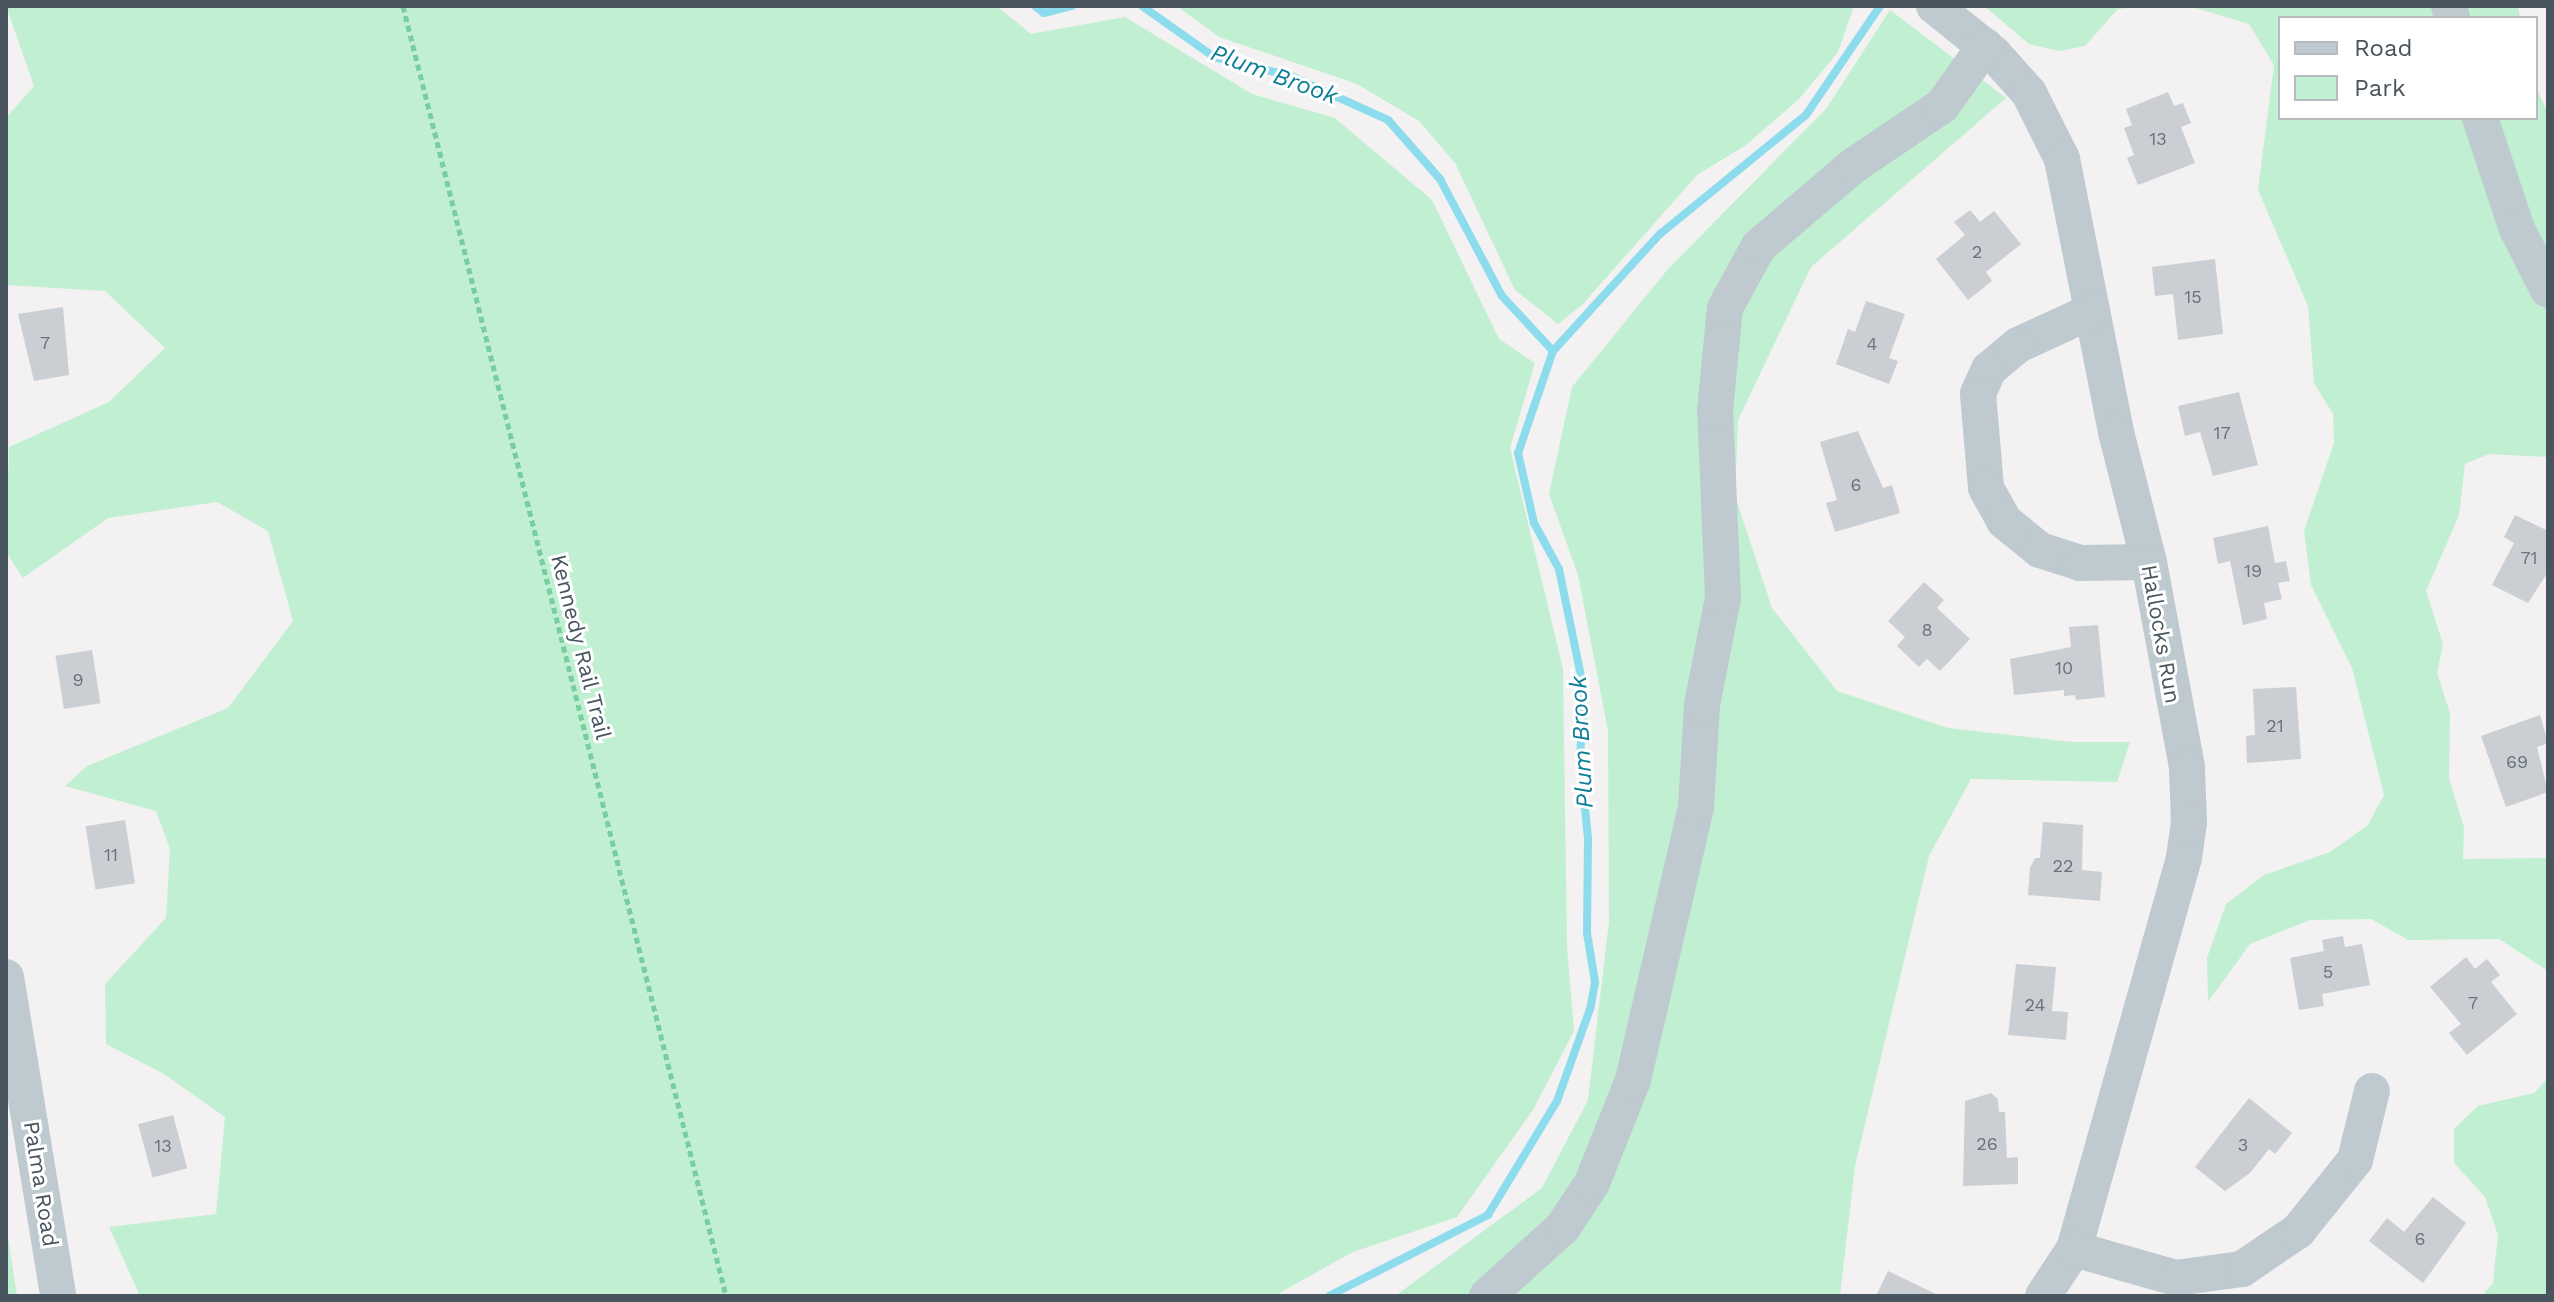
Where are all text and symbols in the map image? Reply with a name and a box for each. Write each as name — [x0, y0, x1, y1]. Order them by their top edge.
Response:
legend — [2278, 16, 2538, 120]
text: Road — [2354, 34, 2413, 62]
water label: Plum Brook — [1207, 39, 1341, 111]
text: Park — [2354, 74, 2406, 102]
house number: 13 — [2149, 128, 2167, 150]
house number: 2 — [1972, 241, 1982, 263]
house number: 15 — [2184, 286, 2202, 308]
house number: 7 — [40, 332, 50, 354]
house number: 4 — [1867, 333, 1877, 355]
house number: 17 — [2213, 422, 2231, 444]
house number: 6 — [1851, 474, 1861, 496]
house number: 71 — [2520, 547, 2538, 569]
street label: Kennedy Rail Trail — [545, 551, 617, 743]
house number: 19 — [2244, 560, 2262, 582]
street label: Hallocks Run — [2136, 563, 2186, 705]
house number: 8 — [1921, 619, 1933, 641]
house number: 10 — [2055, 657, 2073, 679]
house number: 9 — [72, 669, 84, 691]
water label: Plum Brook — [1564, 675, 1600, 809]
house number: 21 — [2266, 715, 2284, 737]
house number: 69 — [2506, 751, 2528, 773]
house number: 11 — [104, 844, 118, 866]
house number: 22 — [2053, 855, 2073, 877]
house number: 5 — [2323, 961, 2333, 983]
house number: 7 — [2468, 992, 2478, 1014]
house number: 24 — [2025, 994, 2045, 1016]
street label: Palma Road — [18, 1119, 64, 1249]
house number: 26 — [1976, 1133, 1998, 1155]
house number: 3 — [2238, 1134, 2248, 1156]
house number: 13 — [154, 1135, 172, 1157]
house number: 6 — [2415, 1228, 2425, 1250]

